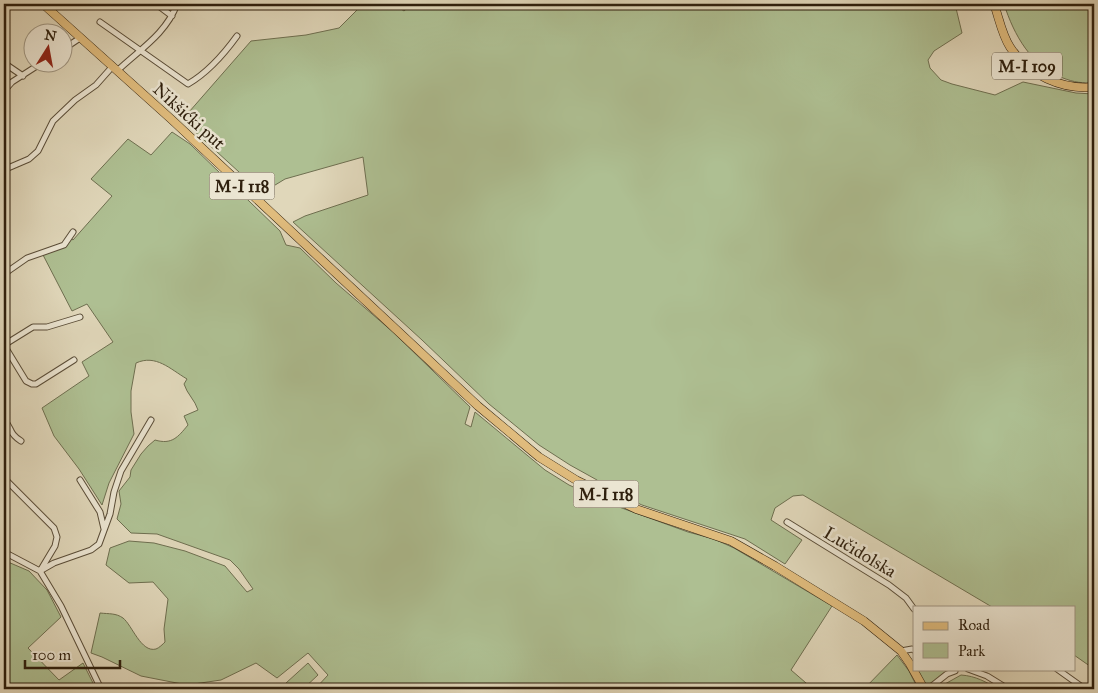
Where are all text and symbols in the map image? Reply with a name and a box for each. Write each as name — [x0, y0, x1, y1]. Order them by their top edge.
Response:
north arrow — [22, 22, 72, 72]
text: N — [43, 26, 58, 45]
road number: M-I 109 — [992, 52, 1062, 80]
street label: Nikšićki put — [148, 78, 230, 155]
road number: M-I 118 — [210, 172, 274, 200]
road number: M-I 118 — [574, 480, 638, 508]
street label: Lučidolska — [820, 522, 901, 582]
legend — [913, 606, 1076, 670]
text: Road — [958, 616, 990, 634]
scale bar — [25, 638, 120, 670]
text: Park — [958, 642, 985, 660]
text: 100 m — [32, 646, 72, 664]

